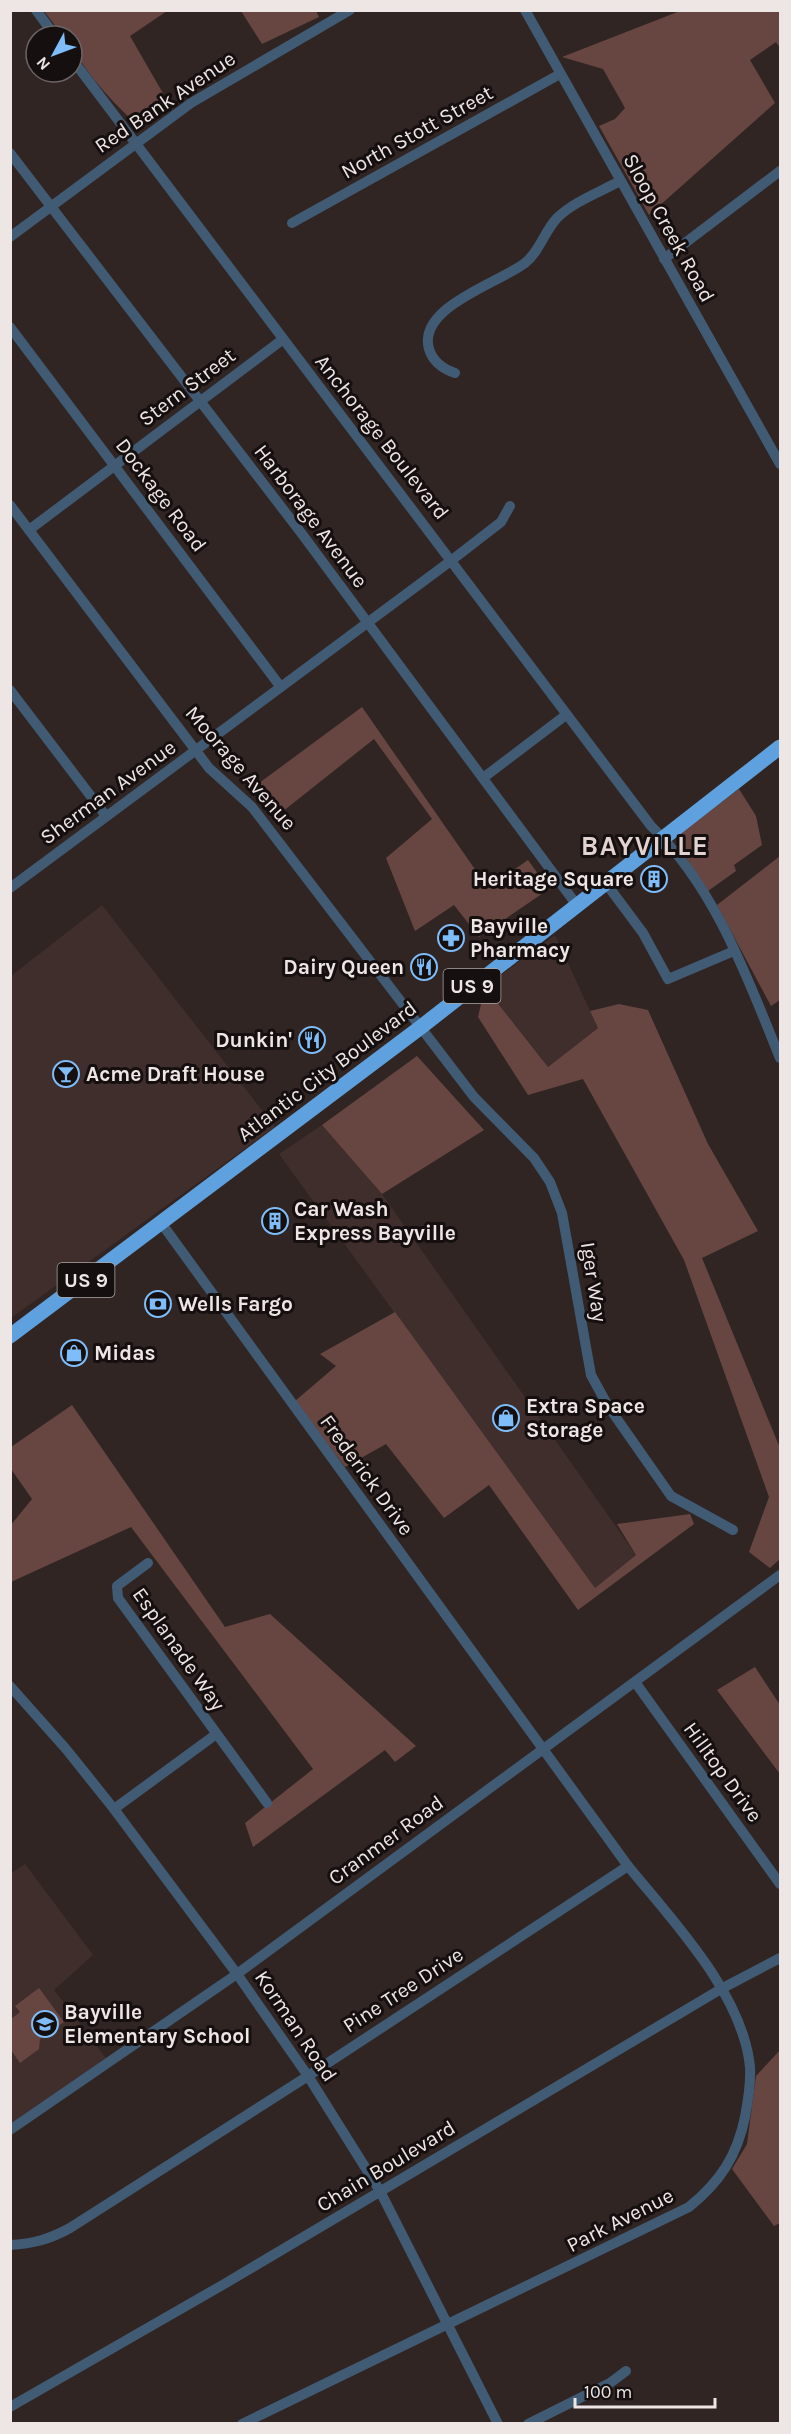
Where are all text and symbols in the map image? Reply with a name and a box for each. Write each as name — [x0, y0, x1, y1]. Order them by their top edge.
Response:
north arrow — [24, 24, 84, 84]
street label: Red Bank Avenue — [90, 46, 240, 158]
text: N — [32, 53, 54, 74]
street label: North Stott Street — [337, 80, 497, 184]
street label: Sloop Creek Road — [618, 150, 720, 306]
street label: Stern Street — [134, 343, 240, 431]
street label: Anchorage Boulevard — [310, 350, 454, 524]
street label: Dockage Road — [111, 434, 211, 556]
street label: Harborage Avenue — [249, 440, 373, 592]
street label: Moorage Avenue — [181, 701, 301, 835]
street label: Sherman Avenue — [36, 735, 180, 849]
district label: BAYVILLE — [581, 830, 709, 862]
building icon: Heritage Square — [639, 864, 669, 894]
place label: Heritage Square — [473, 867, 634, 892]
place label: Bayville Pharmacy — [470, 914, 570, 962]
pharmacy icon: Bayville Pharmacy — [436, 923, 466, 953]
restaurant icon: Dairy Queen — [409, 952, 439, 982]
place label: Dairy Queen — [283, 955, 404, 979]
road number: US 9 — [444, 969, 500, 1003]
street label: Atlantic City Boulevard — [233, 996, 421, 1146]
restaurant icon: Dunkin' — [297, 1025, 327, 1055]
place label: Dunkin' — [215, 1028, 292, 1052]
bar icon: Acme Draft House — [51, 1059, 81, 1089]
place label: Acme Draft House — [86, 1062, 265, 1086]
place label: Car Wash Express Bayville — [294, 1197, 456, 1245]
building icon: Car Wash Express Bayville — [260, 1206, 290, 1236]
street label: Iger Way — [576, 1240, 612, 1324]
road number: US 9 — [58, 1263, 115, 1297]
bank icon: Wells Fargo — [143, 1289, 173, 1319]
place label: Wells Fargo — [178, 1292, 293, 1316]
shop icon: Midas — [59, 1338, 89, 1368]
place label: Midas — [94, 1341, 156, 1365]
place label: Extra Space Storage — [526, 1394, 645, 1442]
shop icon: Extra Space Storage — [491, 1403, 521, 1433]
street label: Frederick Drive — [315, 1410, 419, 1540]
street label: Esplanade Way — [128, 1583, 230, 1715]
street label: Hilltop Drive — [679, 1717, 767, 1827]
street label: Cranmer Road — [324, 1790, 448, 1890]
street label: Pine Tree Drive — [338, 1942, 468, 2038]
street label: Korman Road — [250, 1966, 342, 2086]
place label: Bayville Elementary School — [64, 2000, 250, 2048]
school or university icon: Bayville Elementary School — [30, 2009, 60, 2039]
street label: Chain Boulevard — [312, 2115, 460, 2217]
street label: Park Avenue — [563, 2183, 677, 2257]
scale bar — [575, 2371, 714, 2409]
text: 100 m — [584, 2381, 632, 2403]

